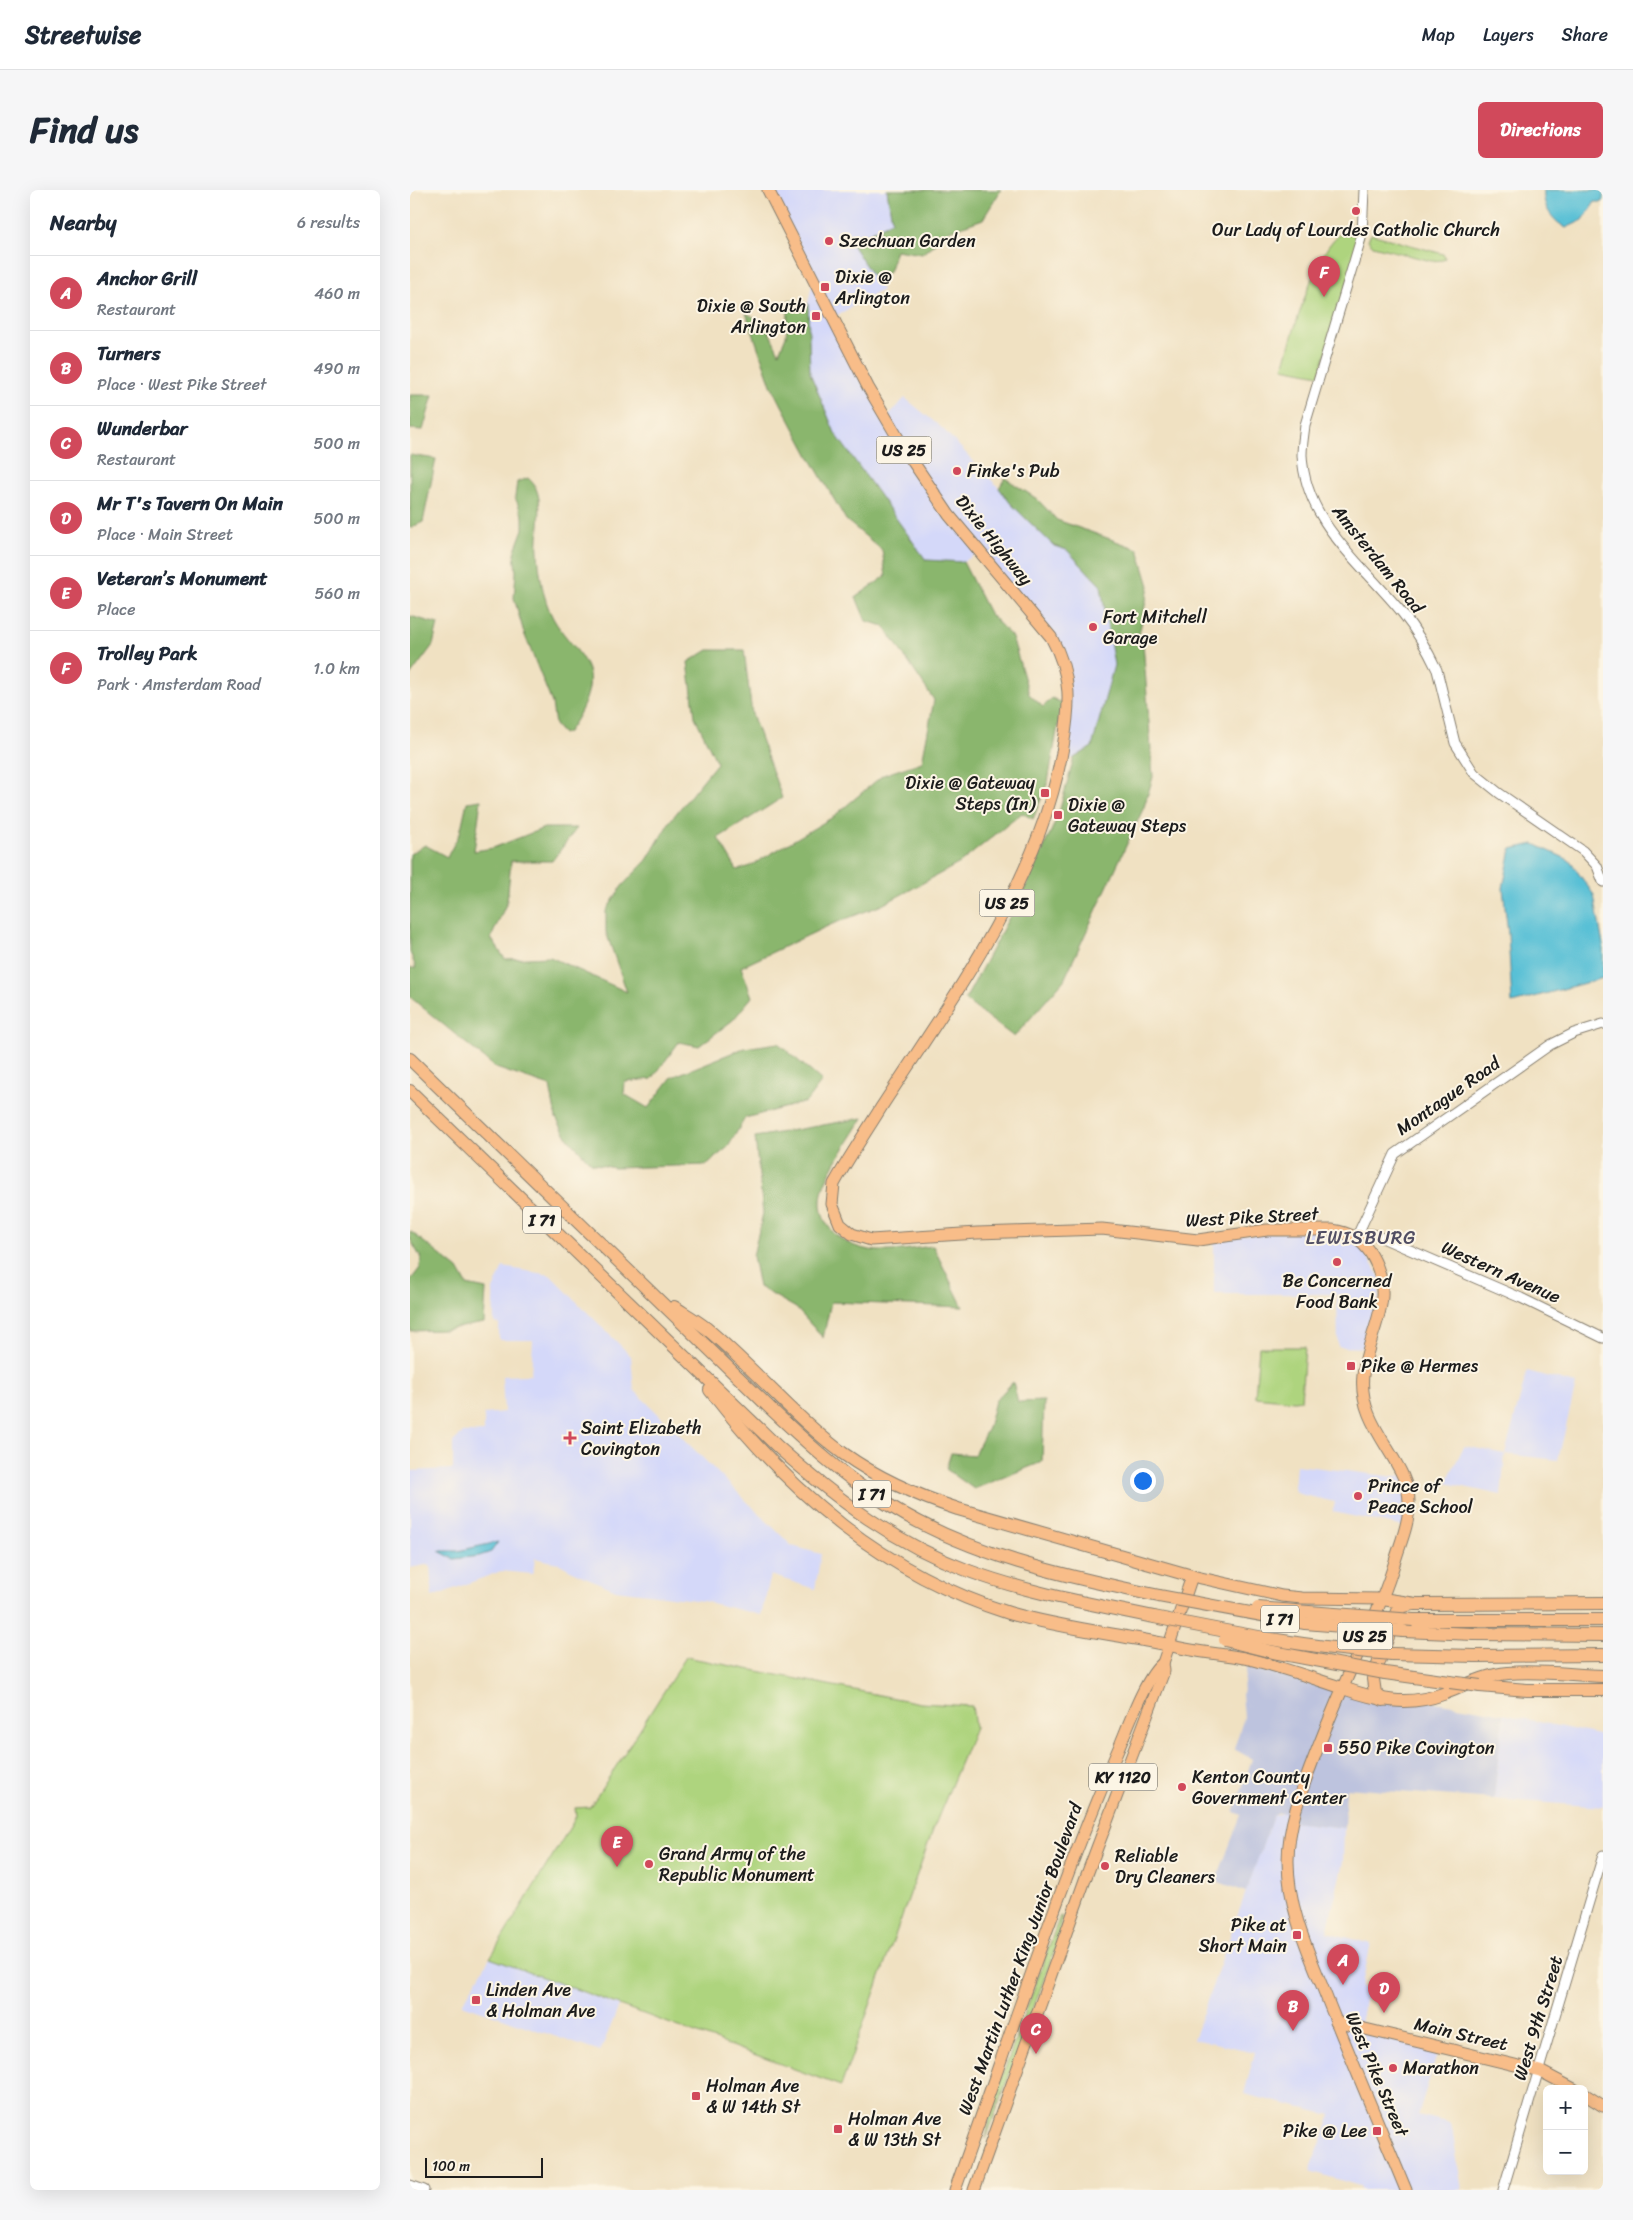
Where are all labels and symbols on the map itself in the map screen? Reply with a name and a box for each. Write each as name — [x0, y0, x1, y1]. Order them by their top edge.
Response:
marker: Our Lady of Lourdes Catholic Church — [1350, 205, 1362, 217]
place label: Our Lady of Lourdes Catholic Church — [1212, 214, 1500, 246]
place label: Szechuan Garden — [839, 225, 976, 257]
marker: Szechuan Garden — [823, 235, 835, 247]
pin: F — [1308, 256, 1340, 297]
place label: Dixie @ Arlington — [834, 261, 910, 314]
marker: Dixie @ Arlington — [819, 281, 831, 293]
place label: Dixie @ South Arlington — [697, 290, 806, 343]
marker: Dixie @ South Arlington — [810, 310, 822, 322]
road number: US 25 — [876, 436, 932, 464]
place label: Finke's Pub — [967, 455, 1060, 487]
marker: Finke's Pub — [951, 465, 963, 477]
street label: Dixie Highway — [947, 487, 1042, 593]
street label: Amsterdam Road — [1323, 496, 1433, 622]
place label: Fort Mitchell Garage — [1103, 601, 1208, 654]
marker: Fort Mitchell Garage — [1087, 621, 1099, 633]
place label: Dixie @ Gateway Steps (In) — [905, 767, 1037, 820]
marker: Dixie @ Gateway Steps (In) — [1039, 787, 1051, 799]
place label: Dixie @ Gateway Steps — [1068, 789, 1187, 842]
marker: Dixie @ Gateway Steps — [1052, 809, 1064, 821]
road number: US 25 — [980, 890, 1034, 916]
street label: Montague Road — [1389, 1047, 1508, 1144]
street label: West Pike Street — [1185, 1198, 1320, 1236]
road number: I 71 — [523, 1206, 561, 1234]
district label: LEWISBURG — [1306, 1221, 1416, 1254]
street label: Western Avenue — [1436, 1231, 1566, 1313]
marker: Be Concerned Food Bank — [1331, 1256, 1343, 1268]
place label: Be Concerned Food Bank — [1283, 1265, 1393, 1318]
place label: Pike @ Hermes — [1361, 1350, 1479, 1382]
marker: Pike @ Hermes — [1345, 1360, 1357, 1372]
place label: Saint Elizabeth Covington — [581, 1412, 702, 1465]
marker: Saint Elizabeth Covington — [563, 1431, 577, 1445]
your location — [1130, 1468, 1156, 1494]
place label: Prince of Peace School — [1368, 1470, 1474, 1523]
road number: I 71 — [853, 1480, 891, 1508]
marker: Prince of Peace School — [1352, 1490, 1364, 1502]
road number: I 71 — [1261, 1606, 1299, 1632]
road number: US 25 — [1338, 1622, 1392, 1650]
place label: 550 Pike Covington — [1338, 1732, 1495, 1764]
marker: 550 Pike Covington — [1322, 1742, 1334, 1754]
place label: Kenton County Government Center — [1192, 1761, 1348, 1814]
road number: KY 1120 — [1089, 1764, 1157, 1790]
marker: Kenton County Government Center — [1176, 1781, 1188, 1793]
street label: West Martin Luther King Junior Boulevard — [948, 1797, 1092, 2120]
pin: E — [601, 1826, 633, 1867]
place label: Grand Army of the Republic Monument — [659, 1838, 815, 1891]
place label: Reliable Dry Cleaners — [1115, 1840, 1216, 1893]
marker: Grand Army of the Republic Monument — [643, 1858, 655, 1870]
marker: Reliable Dry Cleaners — [1099, 1860, 1111, 1872]
place label: Pike at Short Main — [1199, 1909, 1287, 1962]
marker: Pike at Short Main — [1291, 1929, 1303, 1941]
pin: A — [1327, 1944, 1359, 1985]
street label: West 9th Street — [1504, 1951, 1572, 2085]
pin: D — [1368, 1972, 1400, 2013]
place label: Linden Ave & Holman Ave — [486, 1974, 596, 2027]
pin: B — [1277, 1990, 1309, 2031]
marker: Linden Ave & Holman Ave — [470, 1994, 482, 2006]
street label: West Pike Street — [1336, 2007, 1418, 2142]
street label: Main Street — [1411, 2008, 1511, 2060]
pin: C — [1020, 2013, 1052, 2054]
place label: Marathon — [1403, 2052, 1479, 2084]
marker: Marathon — [1387, 2062, 1399, 2074]
place label: Holman Ave & W 14th St — [706, 2070, 801, 2123]
marker: Holman Ave & W 14th St — [690, 2090, 702, 2102]
place label: Holman Ave & W 13th St — [848, 2103, 942, 2156]
place label: Pike @ Lee — [1283, 2115, 1367, 2147]
marker: Holman Ave & W 13th St — [832, 2123, 844, 2135]
marker: Pike @ Lee — [1371, 2125, 1383, 2137]
scale bar — [425, 2155, 542, 2178]

